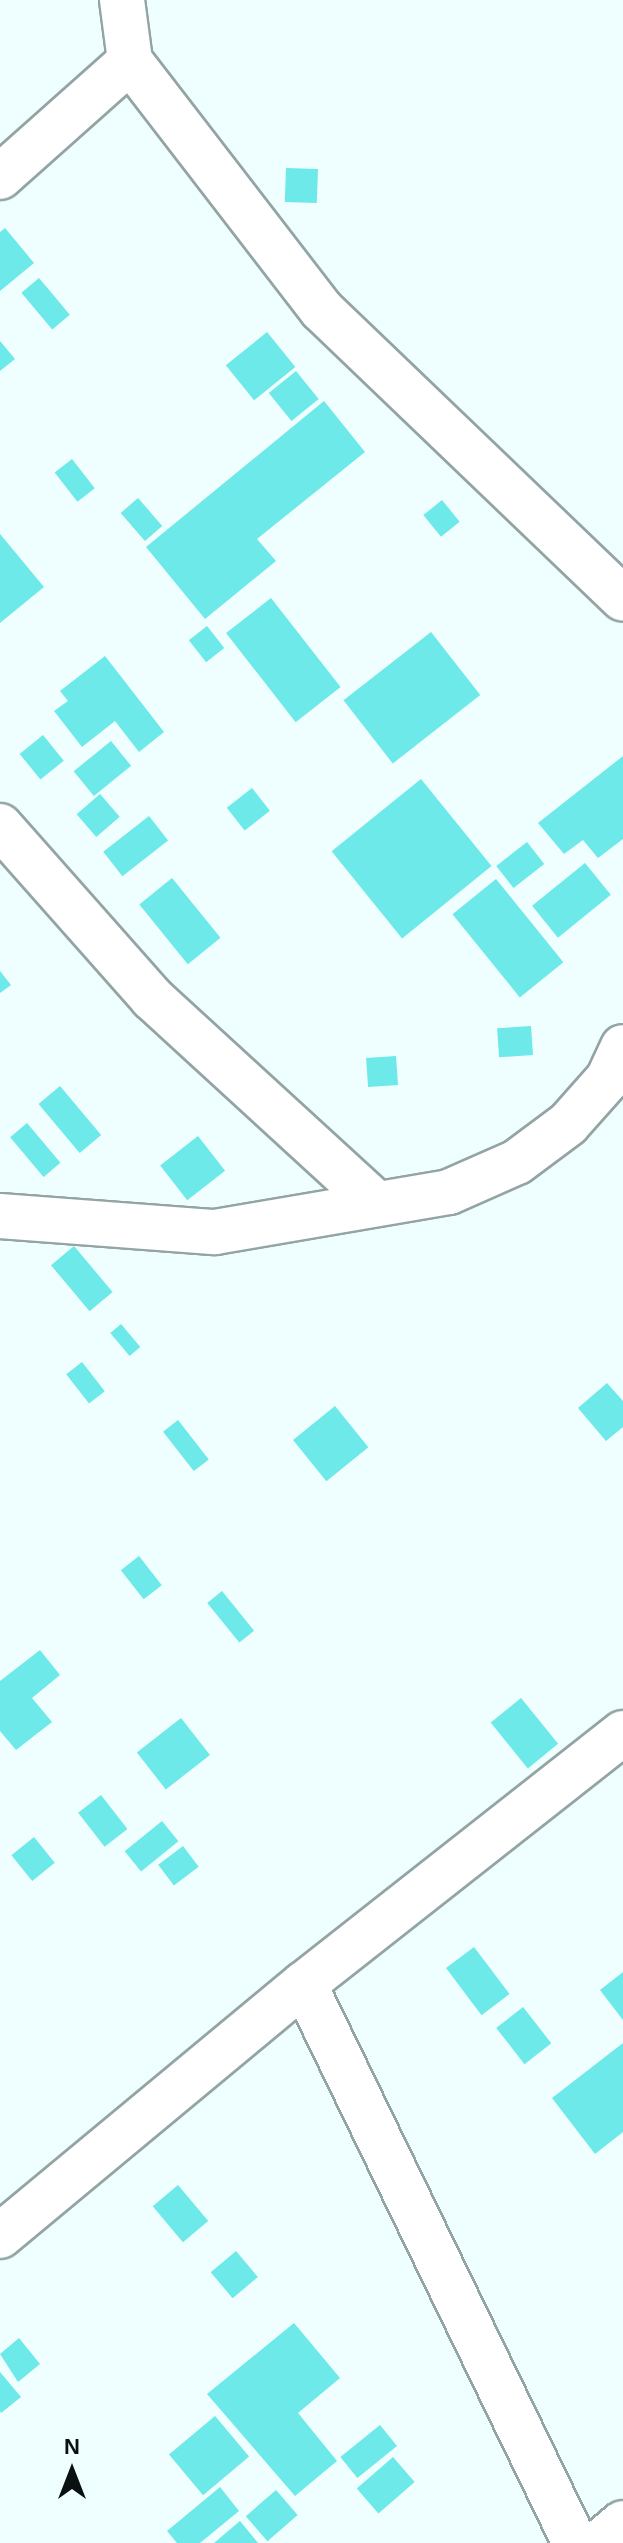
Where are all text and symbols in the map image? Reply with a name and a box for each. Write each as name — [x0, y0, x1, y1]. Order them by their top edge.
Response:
north arrow — [32, 2431, 112, 2511]
text: N — [64, 2434, 80, 2459]

